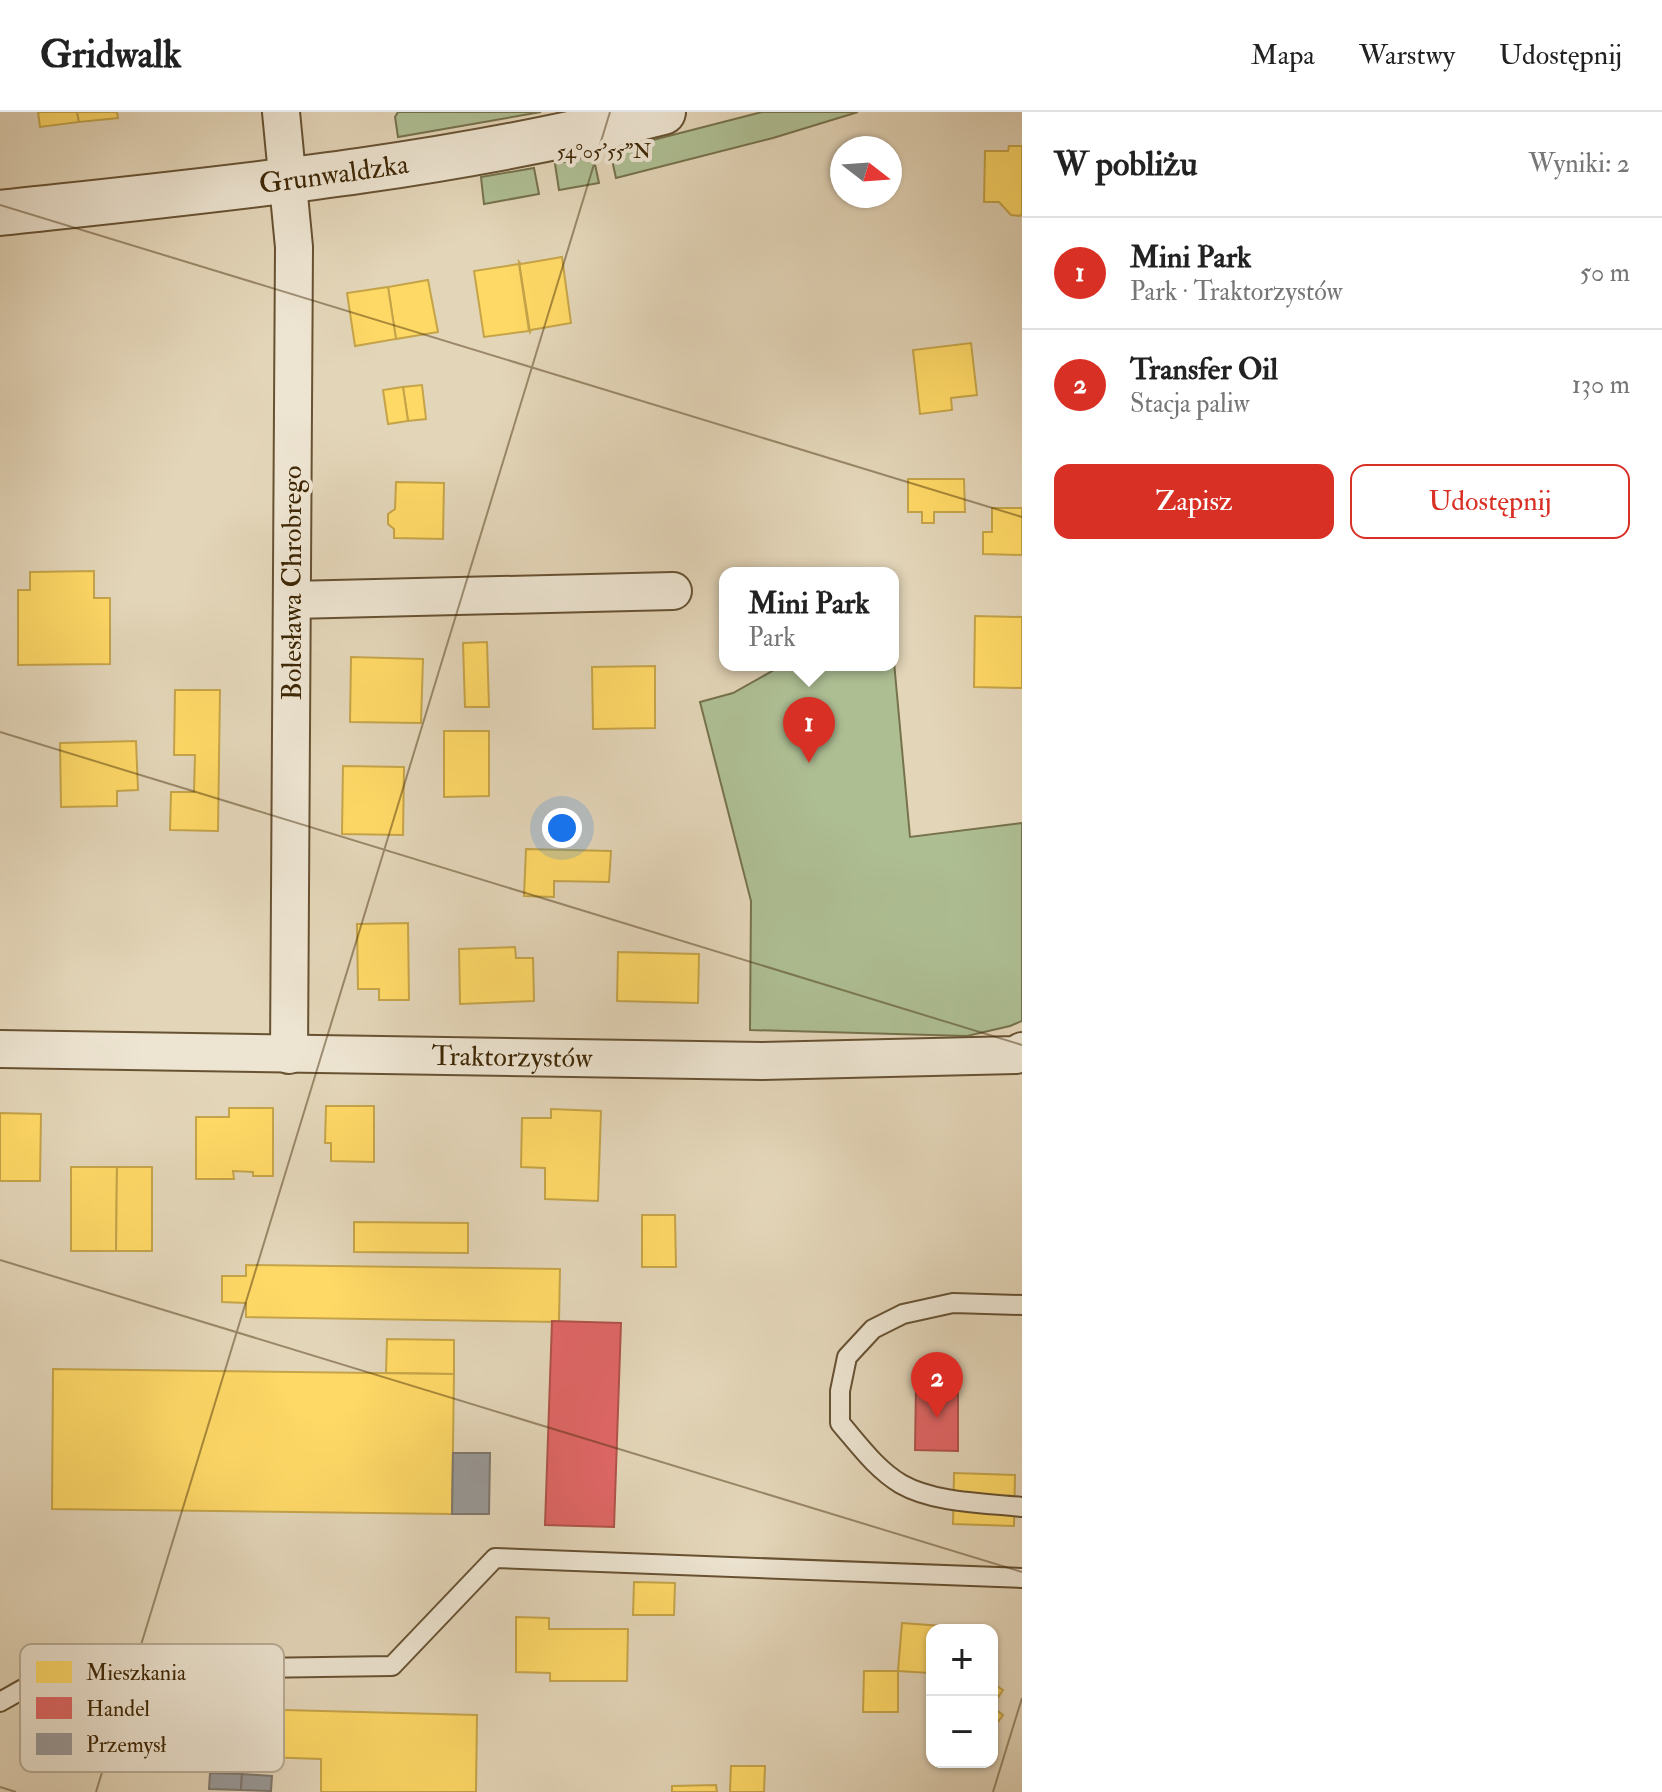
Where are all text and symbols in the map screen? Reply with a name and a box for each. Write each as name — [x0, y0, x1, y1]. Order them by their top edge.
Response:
text: Gridwalk — [40, 31, 181, 79]
text: Mapa — [1251, 38, 1315, 73]
text: Warstwy — [1359, 38, 1455, 73]
text: Udostępnij — [1499, 38, 1622, 73]
north arrow — [830, 136, 902, 208]
text: 54°05'55"N — [557, 139, 651, 164]
text: W pobliżu — [1054, 143, 1198, 186]
street label: Grunwaldzka — [257, 146, 411, 202]
text: Wyniki: 2 — [1528, 148, 1630, 180]
text: Mini Park — [1130, 239, 1251, 276]
text: 1 — [1075, 257, 1085, 289]
text: 50 m — [1580, 257, 1630, 289]
text: Park · Traktorzystów — [1130, 276, 1343, 308]
text: Transfer Oil — [1130, 351, 1278, 388]
text: 2 — [1073, 369, 1087, 401]
text: 130 m — [1572, 369, 1630, 401]
text: Stacja paliw — [1130, 388, 1250, 420]
button: Zapisz — [1054, 464, 1334, 539]
button: Udostępnij — [1350, 464, 1630, 539]
street label: Bolesława Chrobrego — [275, 466, 310, 700]
popup — [719, 567, 899, 671]
text: Mini Park — [748, 585, 870, 622]
text: Park — [748, 622, 796, 654]
pin: 1 — [783, 697, 835, 763]
your location — [542, 808, 582, 848]
street label: Traktorzystów — [431, 1038, 593, 1076]
pin: 2 — [911, 1352, 963, 1418]
map controls — [926, 1624, 998, 1768]
button: + — [926, 1624, 998, 1696]
legend — [20, 1644, 284, 1772]
text: Mieszkania — [86, 1659, 187, 1687]
text: Handel — [86, 1695, 150, 1723]
button: − — [926, 1696, 998, 1768]
text: Przemysł — [86, 1731, 167, 1759]

